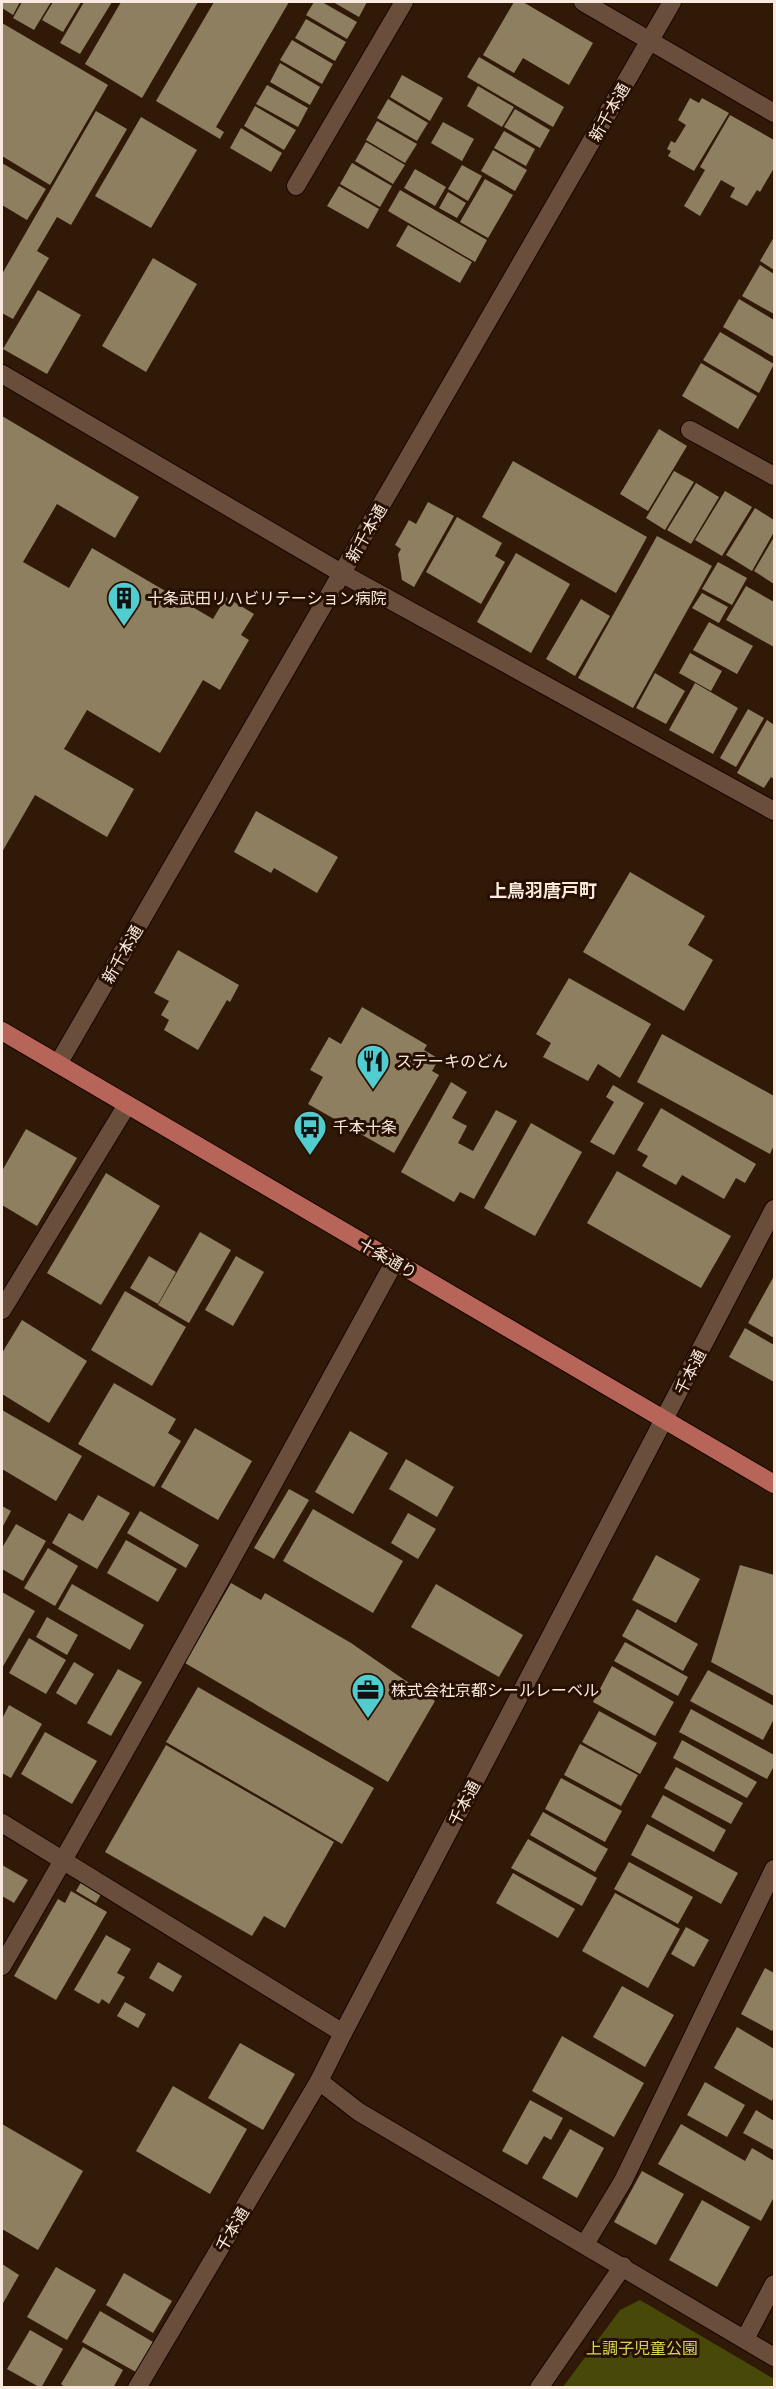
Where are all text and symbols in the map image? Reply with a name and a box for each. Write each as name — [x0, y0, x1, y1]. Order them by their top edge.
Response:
street label: 新千本通 — [584, 79, 634, 145]
street label: 新千本通 — [341, 500, 391, 566]
building icon: 十条武田リハビリテーション病院 — [106, 580, 142, 627]
place label: 十条武田リハビリテーション病院 — [147, 588, 387, 608]
district label: 上鳥羽唐戸町 — [489, 879, 597, 902]
street label: 新千本通 — [97, 921, 147, 987]
restaurant icon: ステーキのどん — [355, 1043, 391, 1090]
place label: ステーキのどん — [396, 1051, 508, 1071]
bus stop icon: 千本十条 — [292, 1109, 328, 1156]
place label: 千本十条 — [333, 1117, 397, 1137]
street label: 十条通り — [355, 1233, 421, 1283]
street label: 千本通 — [670, 1346, 710, 1398]
office icon: 株式会社京都シールレーベル — [350, 1672, 386, 1719]
place label: 株式会社京都シールレーベル — [391, 1680, 599, 1700]
street label: 千本通 — [444, 1777, 484, 1829]
street label: 千本通 — [211, 2203, 253, 2255]
park label: 上調子児童公園 — [586, 2338, 698, 2358]

